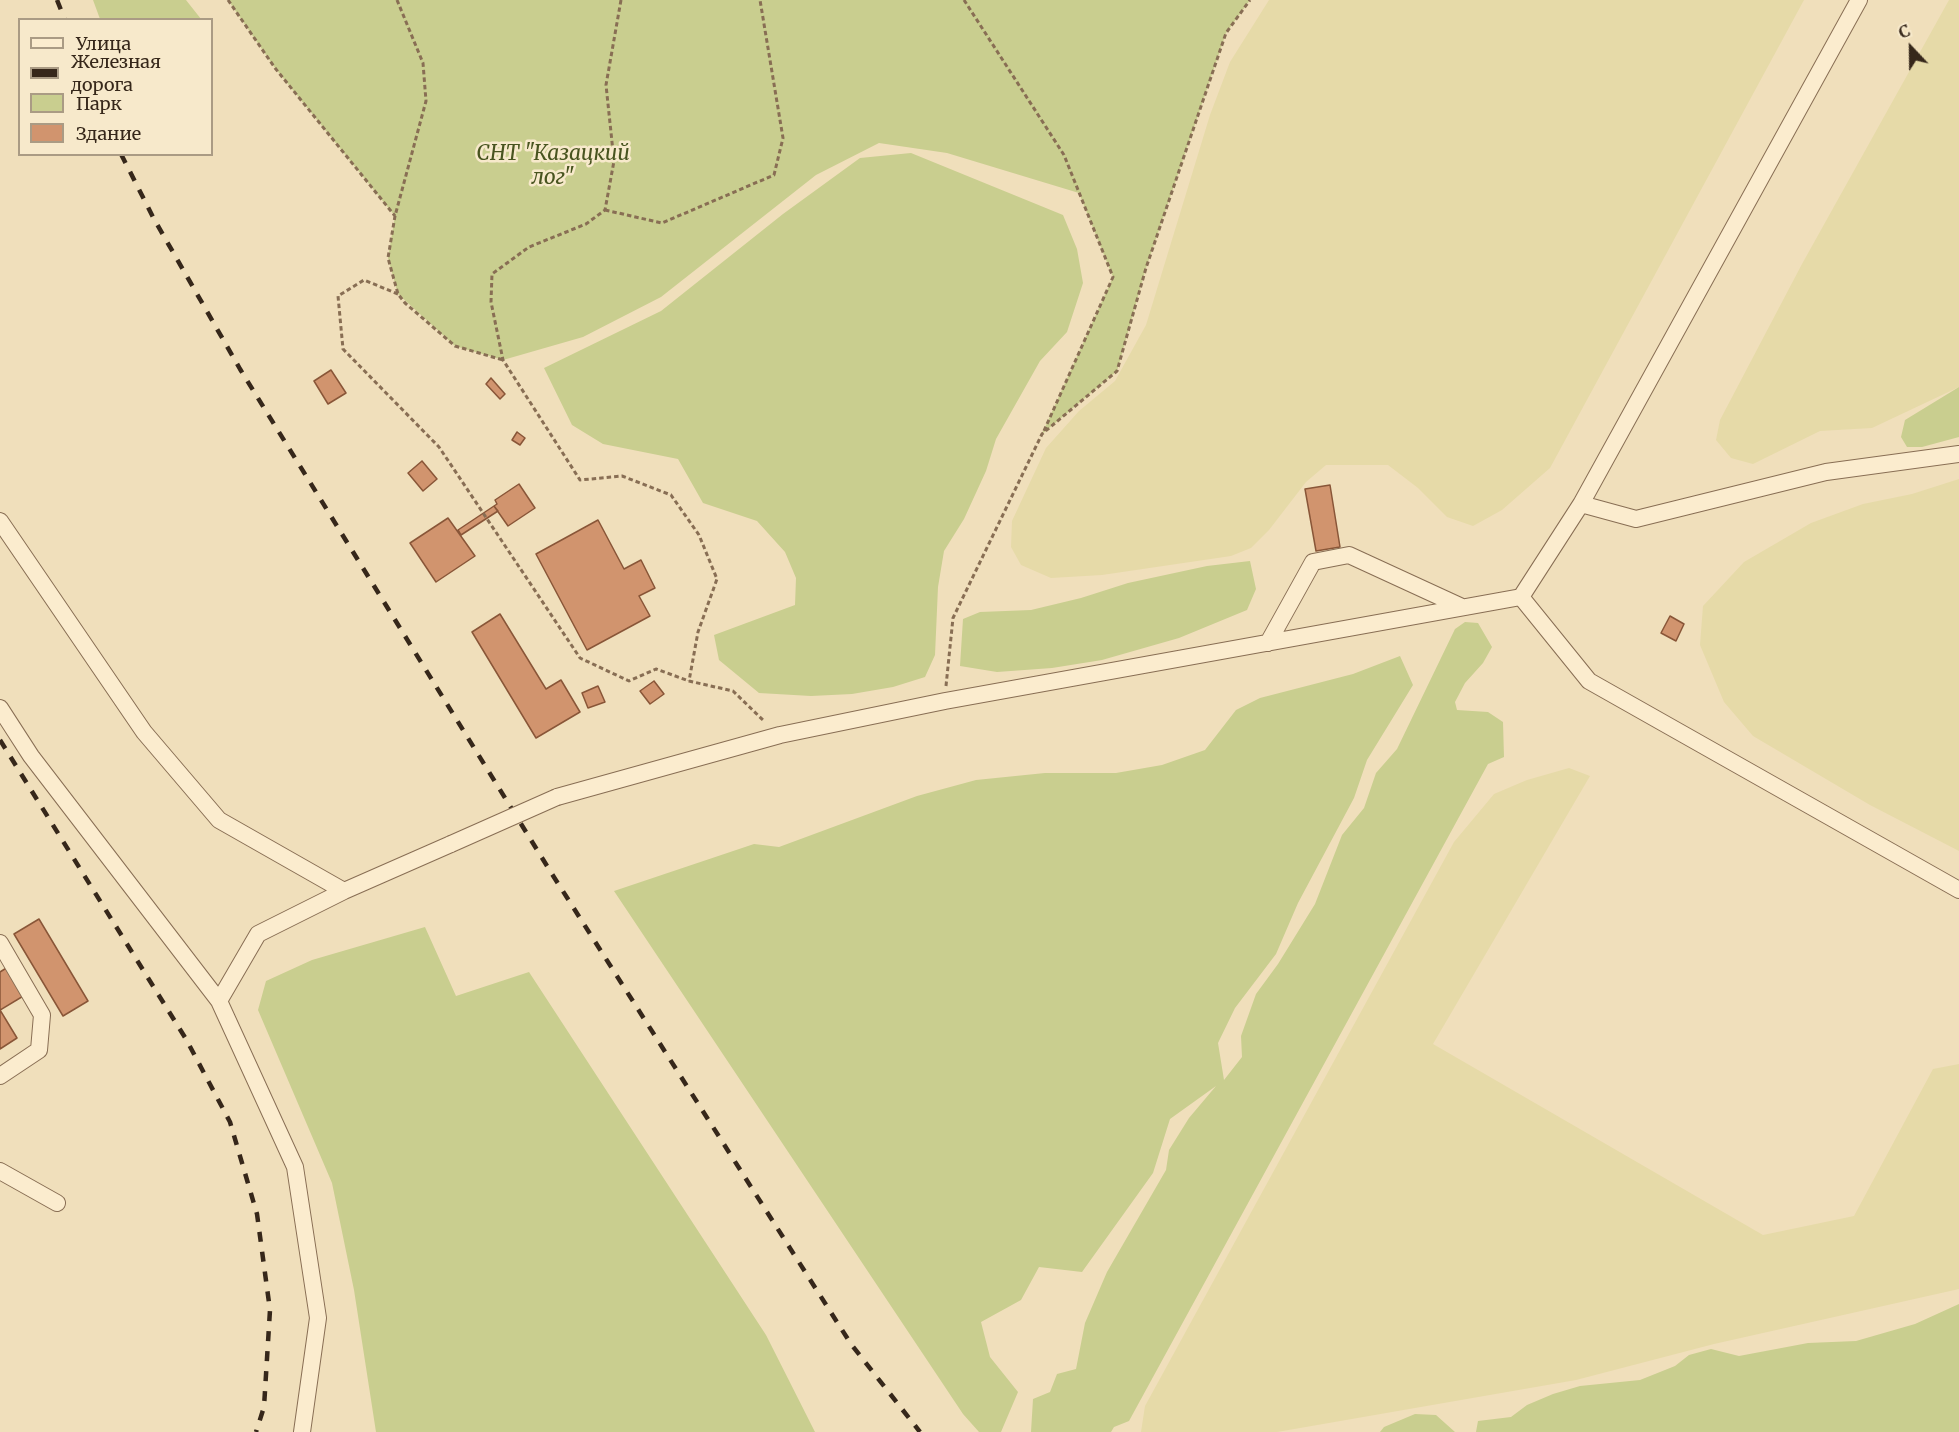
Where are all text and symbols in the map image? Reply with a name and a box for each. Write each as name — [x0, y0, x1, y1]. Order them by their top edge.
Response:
legend — [18, 18, 213, 156]
north arrow — [1881, 18, 1941, 78]
text: С — [1896, 20, 1913, 43]
text: Улица — [76, 32, 131, 55]
text: Железная дорога — [71, 50, 161, 96]
text: Парк — [76, 92, 122, 115]
text: Здание — [76, 122, 141, 145]
park label: СНТ "Казацкий лог" — [476, 141, 630, 191]

